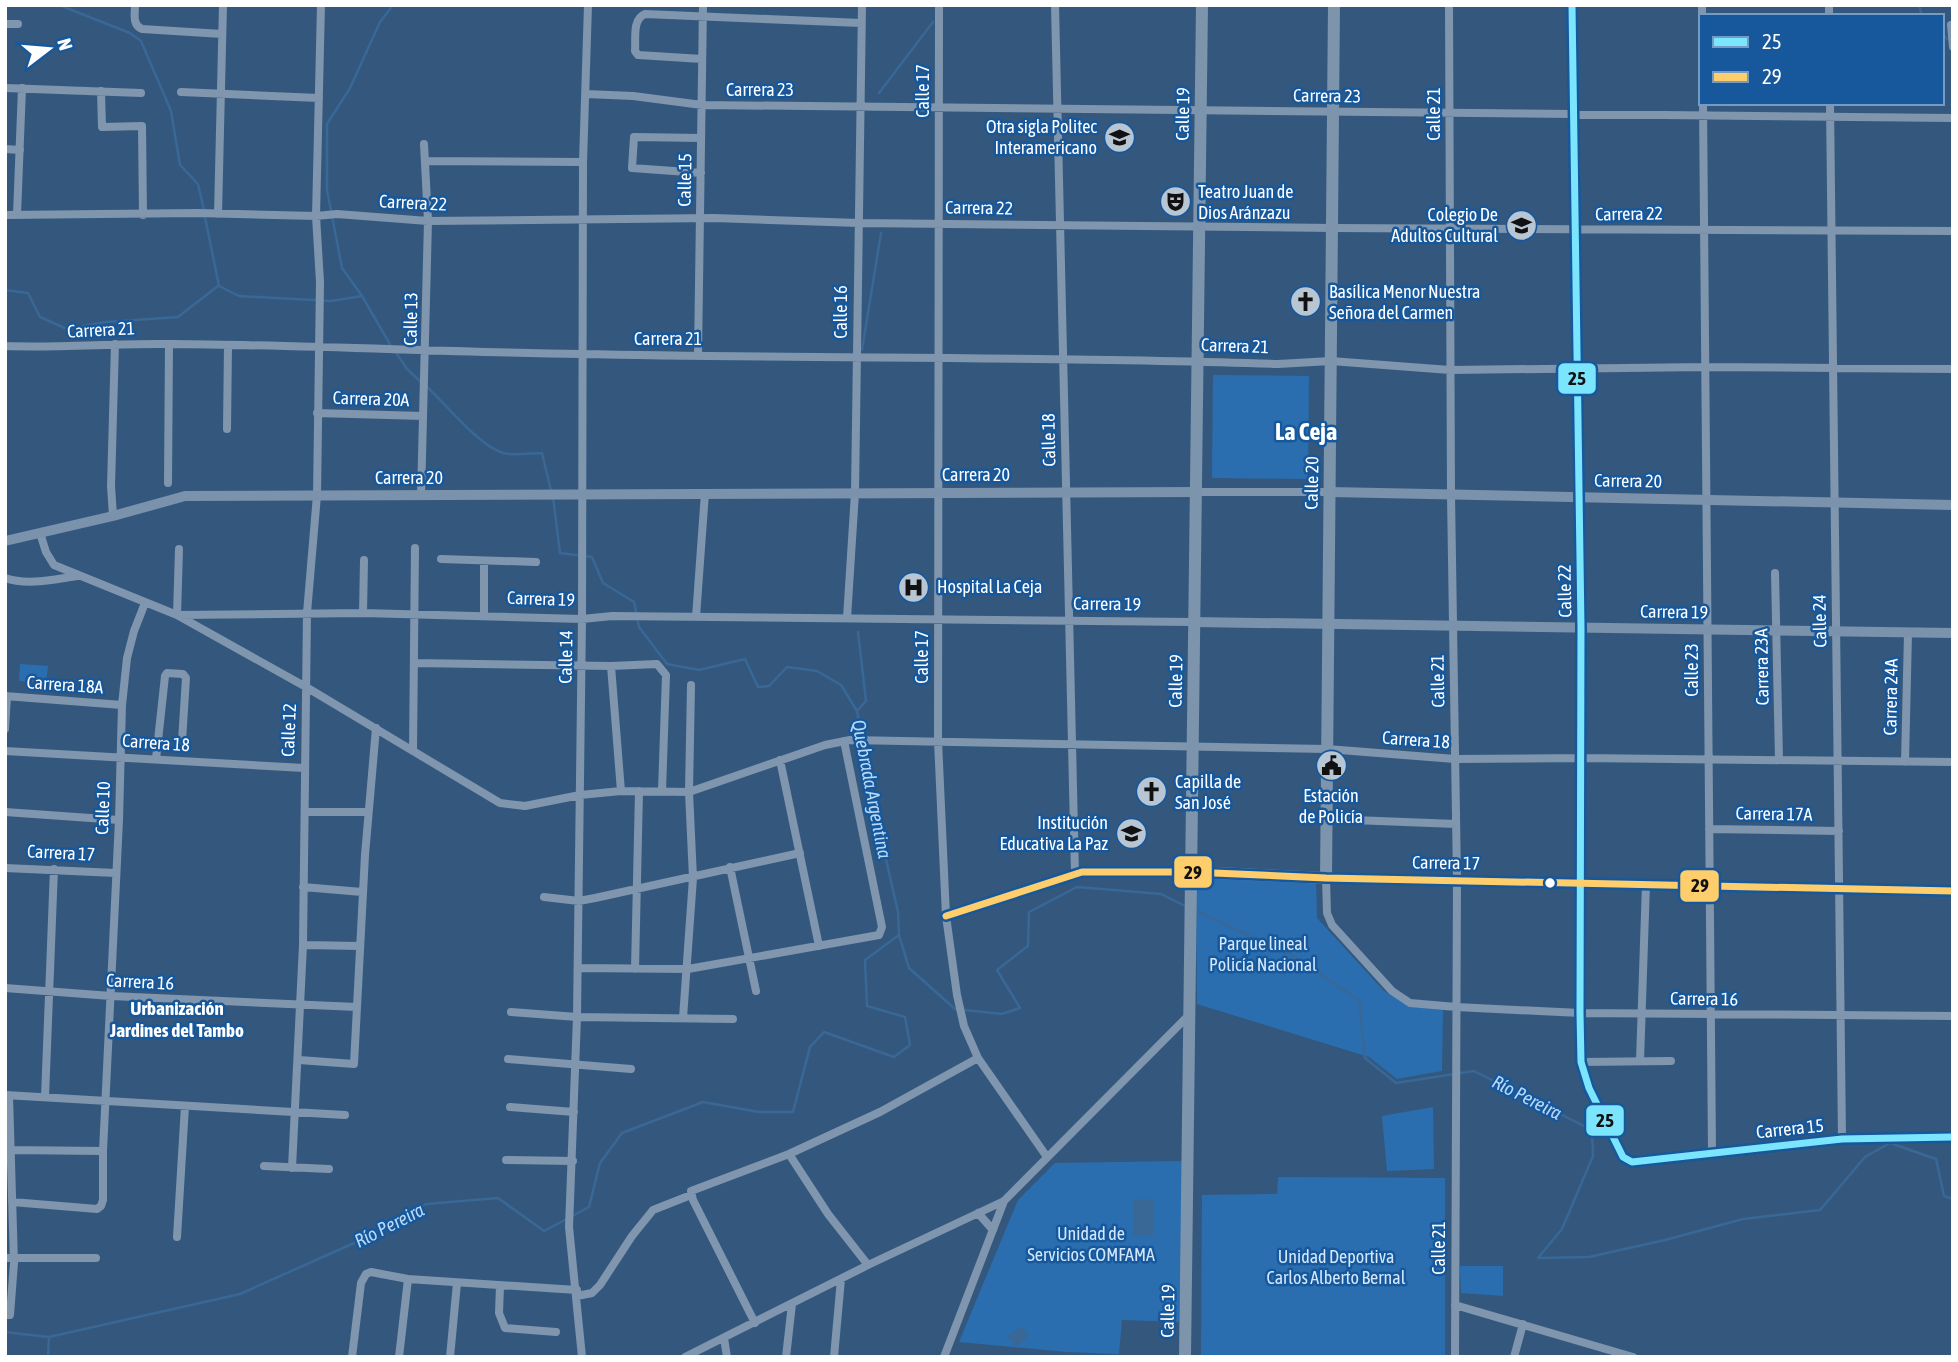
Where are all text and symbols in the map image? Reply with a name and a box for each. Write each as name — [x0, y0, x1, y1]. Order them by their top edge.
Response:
north arrow — [14, 14, 84, 84]
legend — [1699, 14, 1944, 105]
text: 25 — [1762, 29, 1782, 53]
text: N — [53, 36, 77, 53]
street label: Calle 17 — [912, 64, 933, 118]
text: 29 — [1762, 64, 1782, 88]
street label: Carrera 23 — [726, 79, 794, 100]
street label: Carrera 23 — [1293, 84, 1361, 107]
street label: Calle 19 — [1172, 87, 1193, 141]
street label: Calle 21 — [1423, 87, 1444, 141]
place label: Otra sigla Politec Interamericano — [986, 116, 1097, 158]
school or university icon: Otra sigla Politec Interamericano — [1103, 120, 1137, 154]
street label: Calle 15 — [674, 153, 695, 207]
place label: Teatro Juan de Dios Aránzazu — [1198, 181, 1294, 223]
theatre icon: Teatro Juan de Dios Aránzazu — [1158, 185, 1192, 219]
street label: Carrera 22 — [379, 190, 448, 215]
street label: Carrera 22 — [945, 196, 1013, 219]
street label: Carrera 22 — [1595, 202, 1663, 225]
place label: Colegio De Adultos Cultural — [1391, 204, 1498, 246]
school or university icon: Colegio De Adultos Cultural — [1504, 208, 1538, 242]
place label: Basílica Menor Nuestra Señora del Carmen — [1329, 281, 1480, 323]
street label: Calle 16 — [830, 285, 851, 339]
church icon: Basílica Menor Nuestra Señora del Carmen — [1289, 285, 1323, 319]
street label: Calle 13 — [400, 292, 421, 346]
street label: Carrera 21 — [66, 317, 135, 342]
street label: Carrera 21 — [634, 328, 702, 349]
street label: Carrera 21 — [1201, 334, 1269, 357]
line badge: 25 — [1557, 362, 1597, 395]
text: 25 — [1568, 367, 1586, 389]
street label: Carrera 20A — [332, 387, 410, 410]
street label: Calle 18 — [1038, 413, 1059, 467]
district label: La Ceja — [1275, 418, 1337, 445]
street label: Calle 20 — [1301, 456, 1322, 510]
street label: Carrera 20 — [942, 464, 1010, 485]
street label: Carrera 20 — [375, 467, 443, 488]
street label: Carrera 20 — [1594, 469, 1662, 492]
street label: Calle 22 — [1554, 564, 1575, 618]
hospital icon: Hospital La Ceja — [897, 570, 931, 604]
place label: Hospital La Ceja — [937, 576, 1042, 597]
street label: Carrera 19 — [507, 587, 575, 610]
street label: Carrera 19 — [1073, 592, 1141, 615]
street label: Calle 24 — [1809, 594, 1830, 648]
street label: Carrera 19 — [1640, 600, 1708, 623]
street label: Carrera 23A — [1750, 628, 1773, 706]
street label: Calle 14 — [555, 630, 576, 684]
street label: Calle 17 — [911, 630, 932, 684]
street label: Calle 23 — [1681, 643, 1702, 697]
street label: Calle 19 — [1165, 654, 1186, 708]
street label: Calle 21 — [1427, 654, 1448, 708]
street label: Carrera 24A — [1879, 658, 1902, 736]
street label: Carrera 18A — [26, 671, 104, 698]
street label: Calle 12 — [277, 703, 300, 757]
water label: Quebrada Argentina — [848, 718, 896, 860]
street label: Carrera 18 — [1381, 727, 1451, 752]
street label: Carrera 18 — [121, 730, 191, 755]
public building icon: Estación de Policía — [1314, 749, 1348, 783]
place label: Capilla de San José — [1175, 771, 1241, 813]
church icon: Capilla de San José — [1135, 775, 1169, 809]
street label: Calle 10 — [91, 781, 114, 835]
place label: Estación de Policía — [1299, 785, 1363, 827]
street label: Carrera 17A — [1735, 802, 1813, 825]
place label: Institución Educativa La Paz — [1000, 812, 1109, 854]
school or university icon: Institución Educativa La Paz — [1114, 816, 1148, 850]
street label: Carrera 17 — [27, 840, 96, 865]
street label: Carrera 17 — [1412, 851, 1480, 874]
line badge: 29 — [1173, 855, 1213, 889]
text: 29 — [1184, 861, 1202, 883]
line badge: 29 — [1679, 869, 1720, 903]
text: 29 — [1691, 874, 1709, 896]
unlabelled marker — [1543, 876, 1557, 890]
park label: Parque lineal Policía Nacional — [1209, 933, 1317, 975]
street label: Carrera 16 — [106, 969, 175, 994]
street label: Carrera 16 — [1670, 987, 1738, 1010]
district label: Urbanización Jardines del Tambo — [109, 997, 244, 1041]
water label: Río Pereira — [1489, 1070, 1566, 1124]
line badge: 25 — [1585, 1104, 1625, 1137]
text: 25 — [1596, 1109, 1614, 1131]
street label: Carrera 15 — [1755, 1115, 1825, 1142]
water label: Río Pereira — [351, 1198, 428, 1252]
street label: Calle 21 — [1428, 1221, 1449, 1275]
park label: Unidad de Servicios COMFAMA — [1027, 1223, 1155, 1265]
park label: Unidad Deportiva Carlos Alberto Bernal — [1267, 1246, 1406, 1288]
street label: Calle 19 — [1157, 1284, 1178, 1338]

